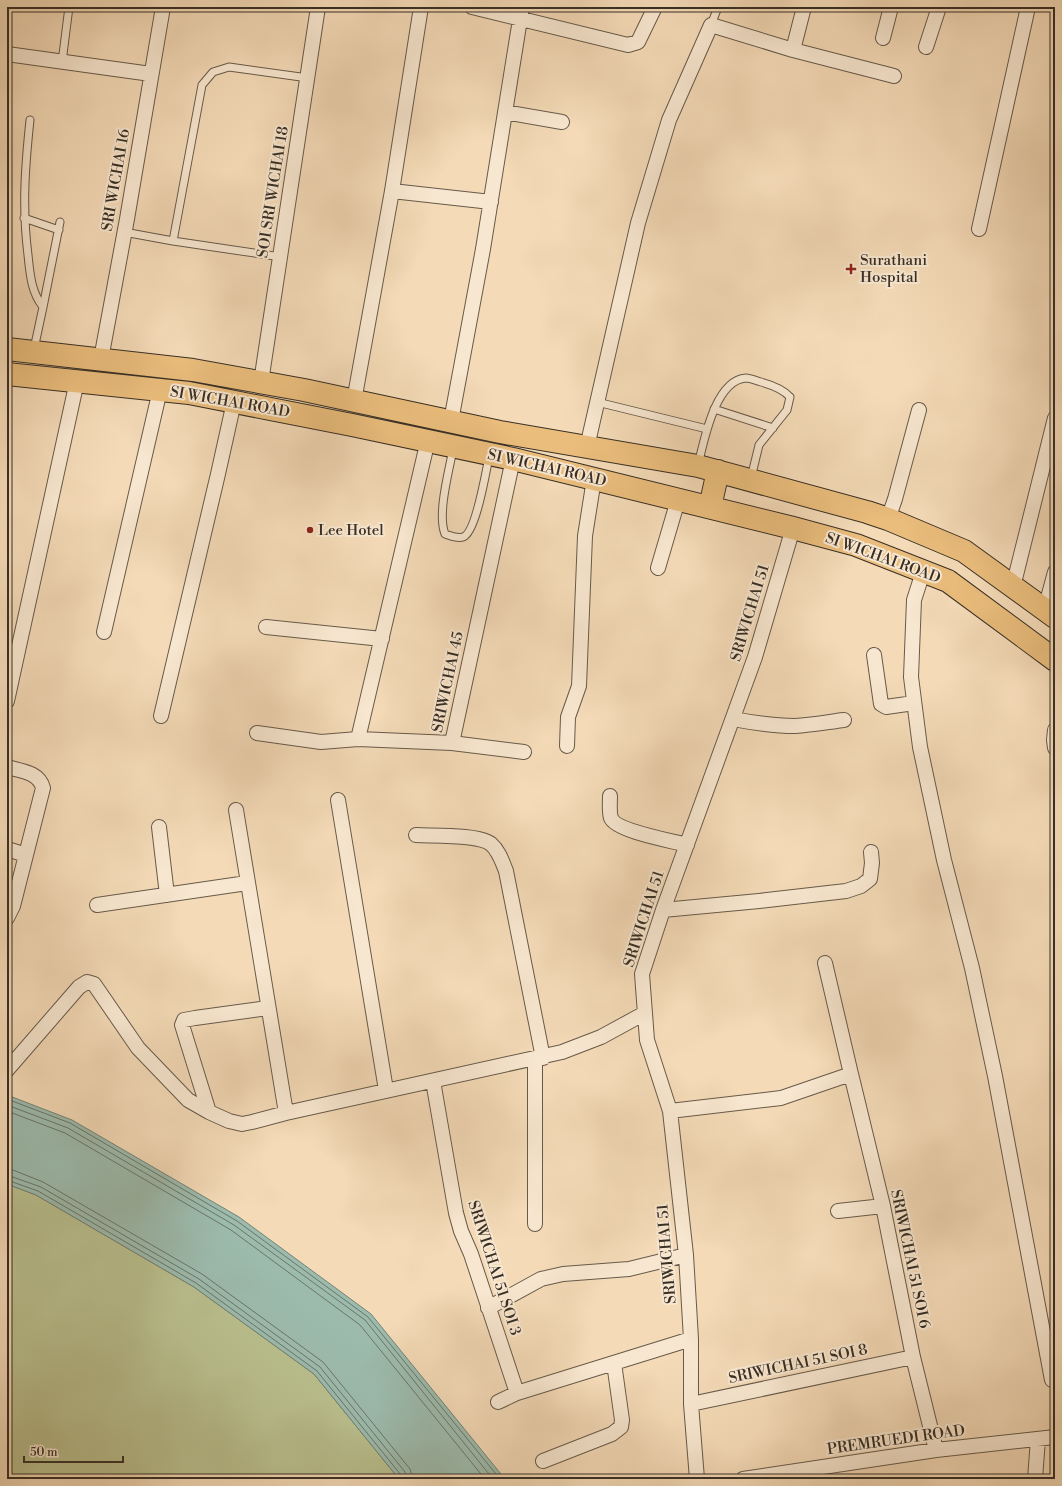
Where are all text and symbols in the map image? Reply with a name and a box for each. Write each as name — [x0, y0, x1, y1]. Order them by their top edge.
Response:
street label: SOI SRI WICHAI 18 — [253, 125, 293, 259]
street label: SRI WICHAI 16 — [98, 127, 134, 233]
place label: Surathani Hospital — [860, 251, 927, 287]
marker: Surathani Hospital — [845, 263, 857, 275]
street label: SI WICHAI ROAD — [169, 382, 291, 422]
street label: SI WICHAI ROAD — [486, 445, 608, 491]
place label: Lee Hotel — [318, 521, 384, 540]
marker: Lee Hotel — [305, 525, 315, 535]
street label: SI WICHAI ROAD — [823, 528, 943, 588]
street label: SRIWICHAI 51 — [726, 562, 774, 664]
street label: SRIWICHAI 45 — [428, 630, 468, 734]
street label: SRIWICHAI 51 — [619, 868, 669, 970]
street label: SRIWICHAI 51 SOI 6 — [886, 1188, 934, 1330]
street label: SRIWICHAI 51 SOI 3 — [463, 1198, 525, 1338]
street label: SRIWICHAI 51 — [653, 1203, 681, 1305]
street label: SRIWICHAI 51 SOI 8 — [727, 1340, 869, 1388]
street label: PREMRUEDI ROAD — [826, 1421, 966, 1459]
scale bar — [24, 1438, 123, 1464]
text: 50 m — [30, 1445, 58, 1460]

